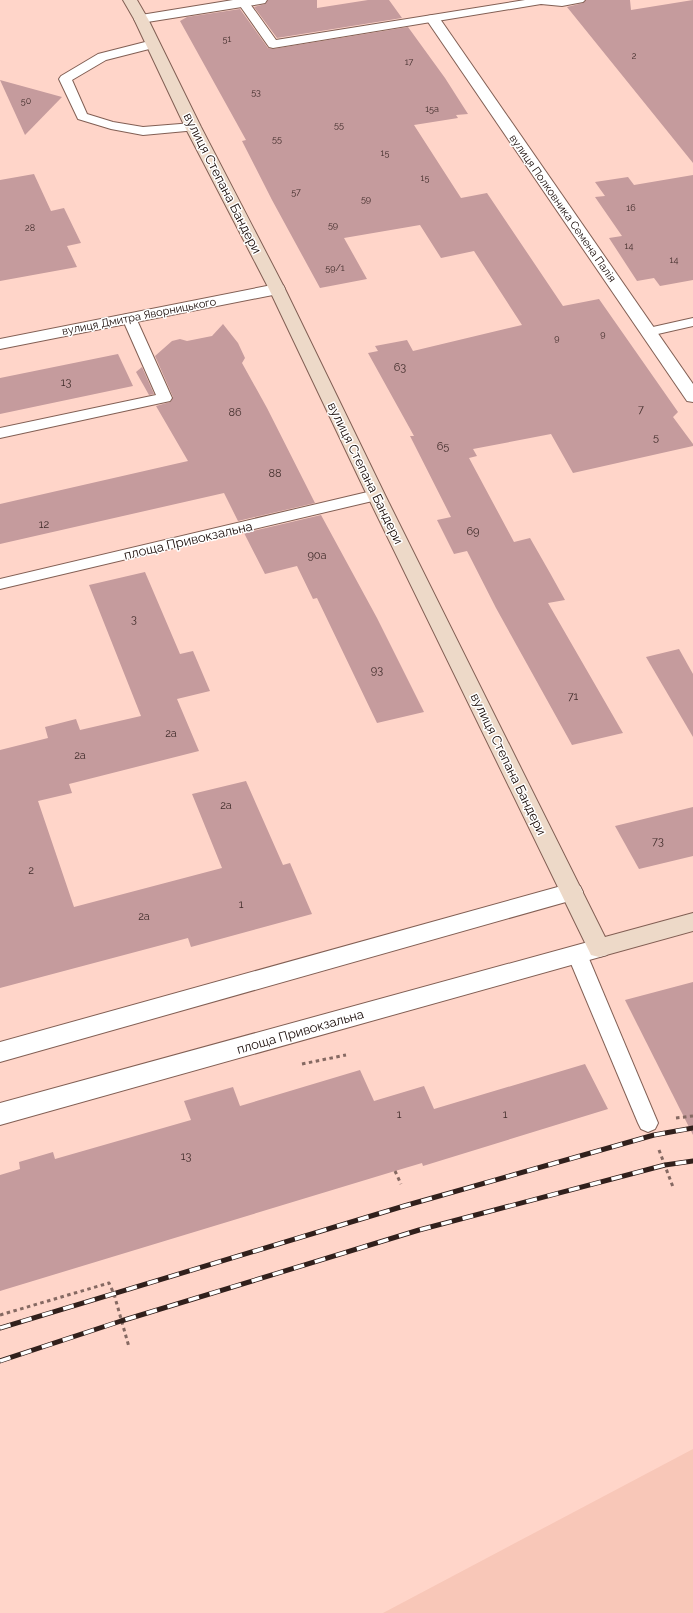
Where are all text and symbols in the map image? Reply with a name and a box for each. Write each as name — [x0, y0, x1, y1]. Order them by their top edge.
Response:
house number: 51 — [223, 34, 232, 44]
house number: 2 — [632, 51, 637, 61]
house number: 17 — [405, 57, 413, 67]
house number: 53 — [251, 87, 261, 97]
house number: 50 — [21, 96, 32, 106]
house number: 15а — [425, 104, 439, 114]
street label: вулиця Степана Бандери — [180, 110, 265, 256]
house number: 55 — [334, 120, 344, 130]
street label: вулиця Полковника Семена Палія — [506, 132, 619, 285]
house number: 55 — [272, 134, 282, 144]
house number: 15 — [381, 148, 389, 158]
house number: 15 — [421, 173, 429, 183]
house number: 57 — [291, 187, 301, 197]
house number: 59 — [361, 194, 371, 204]
house number: 16 — [626, 203, 636, 213]
house number: 59 — [328, 220, 338, 230]
house number: 28 — [25, 223, 35, 233]
house number: 14 — [625, 241, 633, 251]
house number: 14 — [670, 255, 678, 265]
house number: 59/1 — [325, 263, 345, 273]
street label: вулиця Дмитра Яворницького — [61, 295, 218, 338]
house number: 9 — [600, 329, 606, 339]
house number: 9 — [554, 333, 560, 343]
house number: 63 — [394, 361, 406, 374]
house number: 13 — [61, 376, 71, 389]
street label: вулиця Степана Бандери — [325, 400, 406, 547]
house number: 7 — [638, 403, 644, 416]
house number: 86 — [228, 406, 242, 419]
house number: 5 — [653, 431, 659, 444]
house number: 65 — [437, 440, 449, 453]
house number: 88 — [268, 467, 282, 480]
house number: 12 — [39, 518, 49, 531]
street label: площа Привокзальна — [122, 518, 254, 563]
house number: 69 — [466, 525, 480, 538]
house number: 90а — [307, 549, 327, 562]
house number: 3 — [131, 613, 137, 626]
house number: 93 — [371, 664, 383, 677]
house number: 71 — [568, 690, 579, 703]
street label: вулиця Степана Бандери — [468, 691, 549, 838]
house number: 2а — [165, 727, 177, 740]
house number: 2а — [74, 749, 86, 762]
house number: 2а — [220, 799, 232, 812]
house number: 73 — [652, 835, 664, 848]
house number: 2 — [28, 864, 34, 877]
house number: 1 — [239, 898, 244, 911]
house number: 2а — [138, 910, 150, 923]
street label: площа Привокзальна — [235, 1006, 365, 1057]
house number: 1 — [397, 1108, 402, 1121]
house number: 1 — [503, 1108, 508, 1121]
house number: 13 — [181, 1150, 191, 1163]

